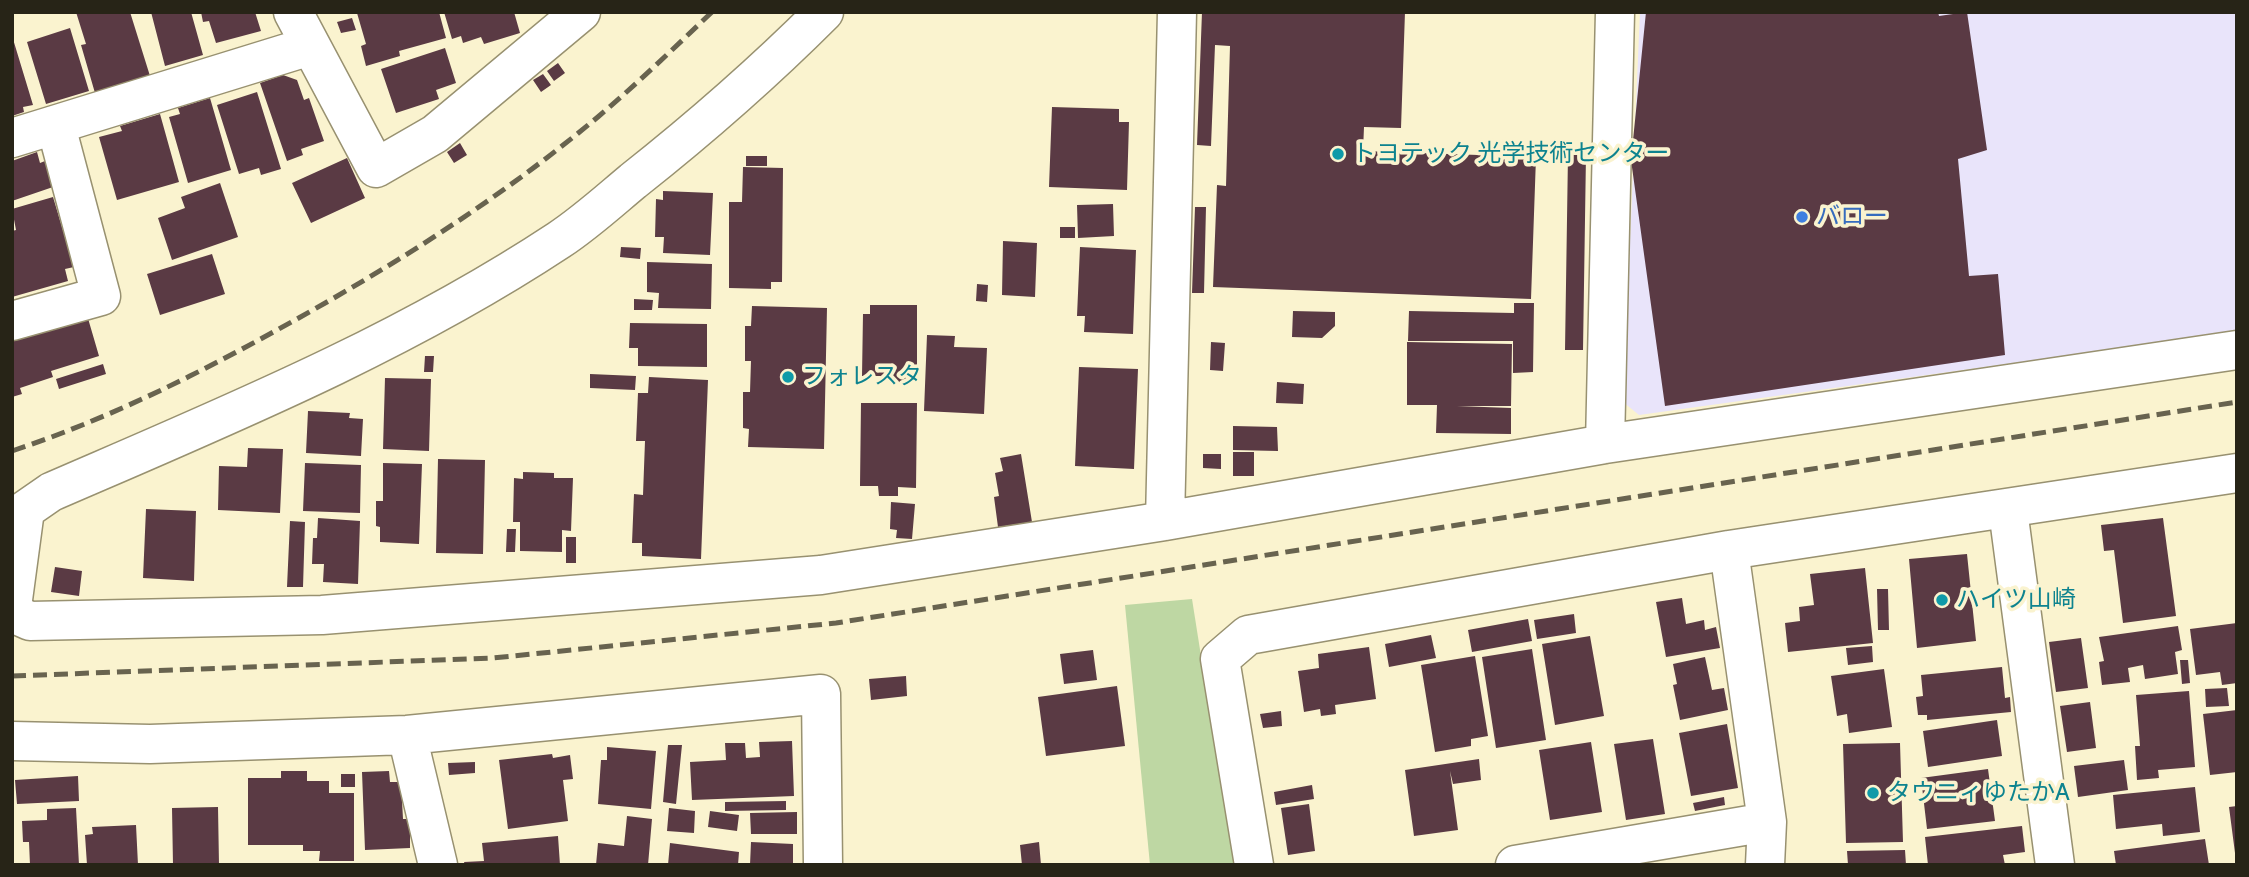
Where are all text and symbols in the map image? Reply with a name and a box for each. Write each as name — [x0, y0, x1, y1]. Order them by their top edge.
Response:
place label: トヨテック 光学技術センター — [1352, 140, 1669, 168]
marker: トヨテック 光学技術センター — [1330, 146, 1346, 162]
place label: バロー — [1816, 203, 1888, 231]
marker: バロー — [1794, 209, 1810, 225]
place label: フォレスタ — [802, 363, 922, 391]
marker: フォレスタ — [780, 369, 796, 385]
place label: ハイツ山崎 — [1956, 586, 2076, 614]
marker: ハイツ山崎 — [1934, 592, 1950, 608]
place label: タウニィゆたかA — [1887, 779, 2070, 807]
marker: タウニィゆたかA — [1865, 785, 1881, 801]

